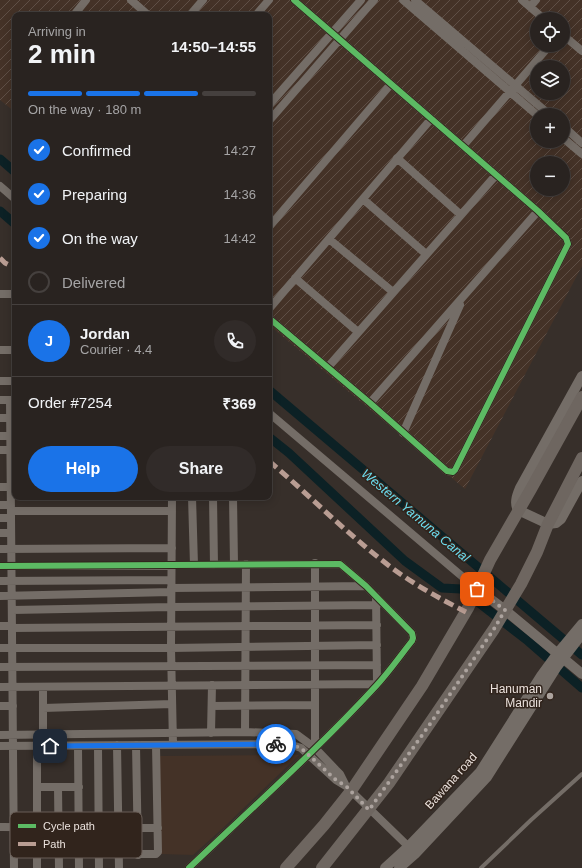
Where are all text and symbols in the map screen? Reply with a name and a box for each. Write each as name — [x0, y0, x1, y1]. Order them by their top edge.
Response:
map controls — [530, 12, 570, 196]
button: locate — [530, 12, 570, 52]
text: Arriving in — [28, 24, 86, 39]
text: 14:50–14:55 — [171, 38, 256, 55]
text: 2 min — [28, 39, 96, 69]
button: layers — [530, 60, 570, 100]
text: On the way · 180 m — [28, 102, 141, 117]
button: + — [530, 108, 570, 148]
icon: check — [28, 139, 50, 161]
text: Confirmed — [62, 142, 131, 159]
text: 14:27 — [223, 143, 256, 158]
button: − — [530, 156, 570, 196]
icon: check — [28, 183, 50, 205]
text: Preparing — [62, 186, 127, 203]
text: 14:36 — [223, 187, 256, 202]
icon: check — [28, 227, 50, 249]
text: On the way — [62, 230, 138, 247]
text: 14:42 — [223, 231, 256, 246]
text: Delivered — [62, 274, 125, 291]
button: phone — [214, 320, 256, 362]
text: Jordan — [80, 325, 130, 342]
text: J — [45, 332, 53, 349]
text: Courier · 4.4 — [80, 342, 152, 357]
text: Order #7254 — [28, 394, 112, 411]
text: ₹369 — [222, 395, 256, 412]
button: Help — [28, 446, 138, 492]
button: Share — [146, 446, 256, 492]
water label: Western Yamuna Canal — [359, 466, 474, 566]
pin — [460, 572, 494, 606]
icon: bag — [466, 578, 488, 600]
place label: Hanuman Mandir — [490, 682, 542, 710]
marker: Hanuman Mandir — [545, 691, 555, 701]
courier — [256, 724, 296, 764]
pin — [33, 729, 67, 763]
icon: bike — [265, 733, 287, 755]
icon: home — [39, 735, 61, 757]
street label: Bawana road — [422, 750, 480, 812]
legend — [10, 812, 142, 858]
text: Cycle path — [43, 820, 95, 832]
text: Path — [43, 838, 66, 850]

